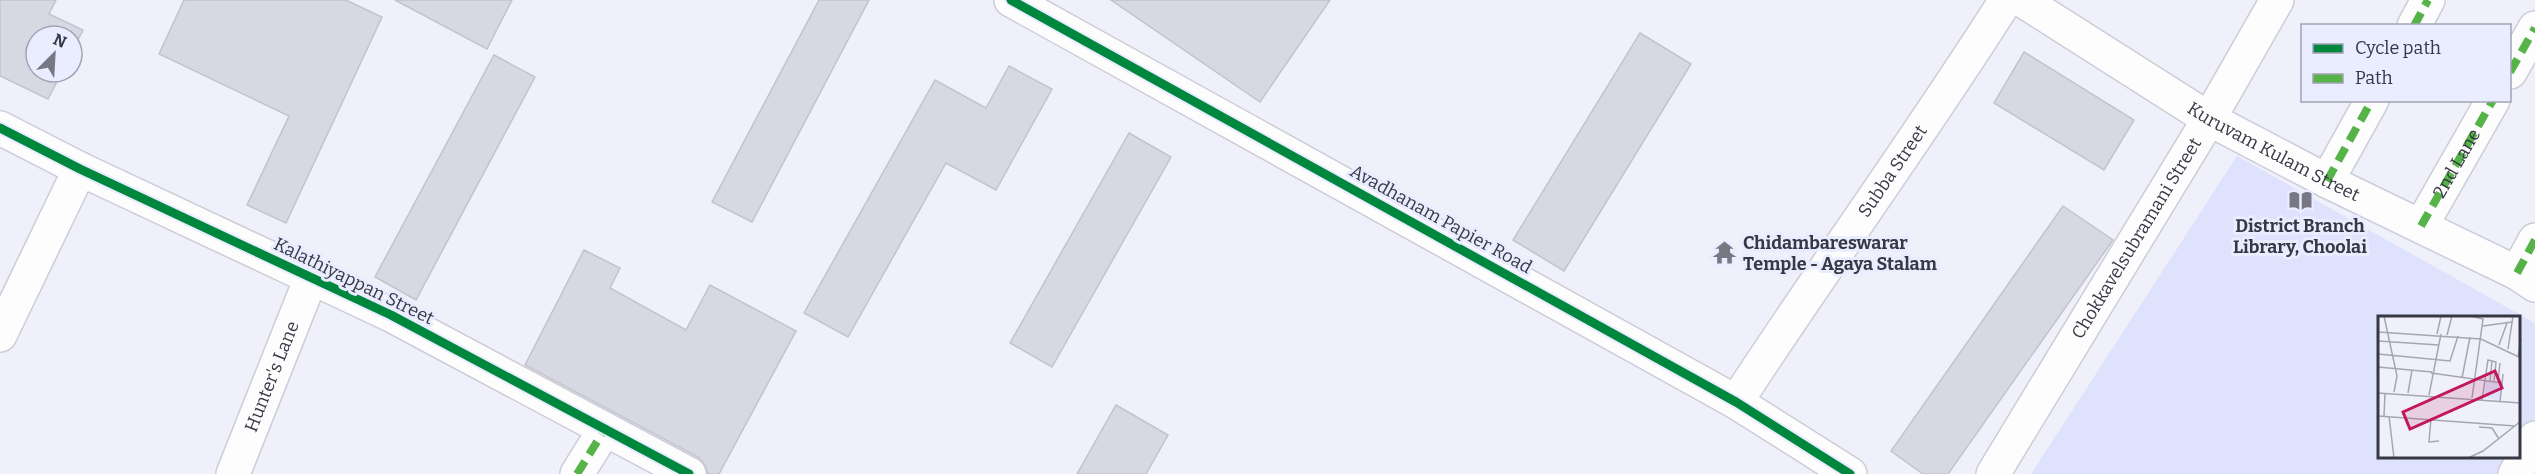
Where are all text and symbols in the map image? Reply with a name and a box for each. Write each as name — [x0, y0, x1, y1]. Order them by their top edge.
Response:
north arrow — [24, 24, 84, 84]
legend — [2301, 24, 2511, 102]
text: N — [50, 30, 69, 52]
text: Cycle path — [2355, 37, 2441, 59]
text: Path — [2355, 67, 2393, 89]
street label: Kuruvam Kulam Street — [2183, 97, 2364, 206]
street label: Subba Street — [1853, 120, 1932, 221]
street label: 2nd Lane — [2428, 125, 2485, 202]
street label: Chokkavelsubramani Street — [2067, 133, 2206, 343]
street label: Avadhanam Papier Road — [1346, 160, 1536, 278]
library icon: District Branch Library, Choolai — [2287, 187, 2313, 213]
place label: District Branch Library, Choolai — [2233, 215, 2367, 258]
place label: Chidambareswarar Temple - Agaya Stalam — [1743, 232, 1937, 275]
street label: Kalathiyappan Street — [270, 233, 438, 330]
temple icon: Chidambareswarar Temple - Agaya Stalam — [1712, 240, 1738, 266]
inset map — [2378, 316, 2520, 459]
street label: Hunter's Lane — [240, 318, 304, 435]

